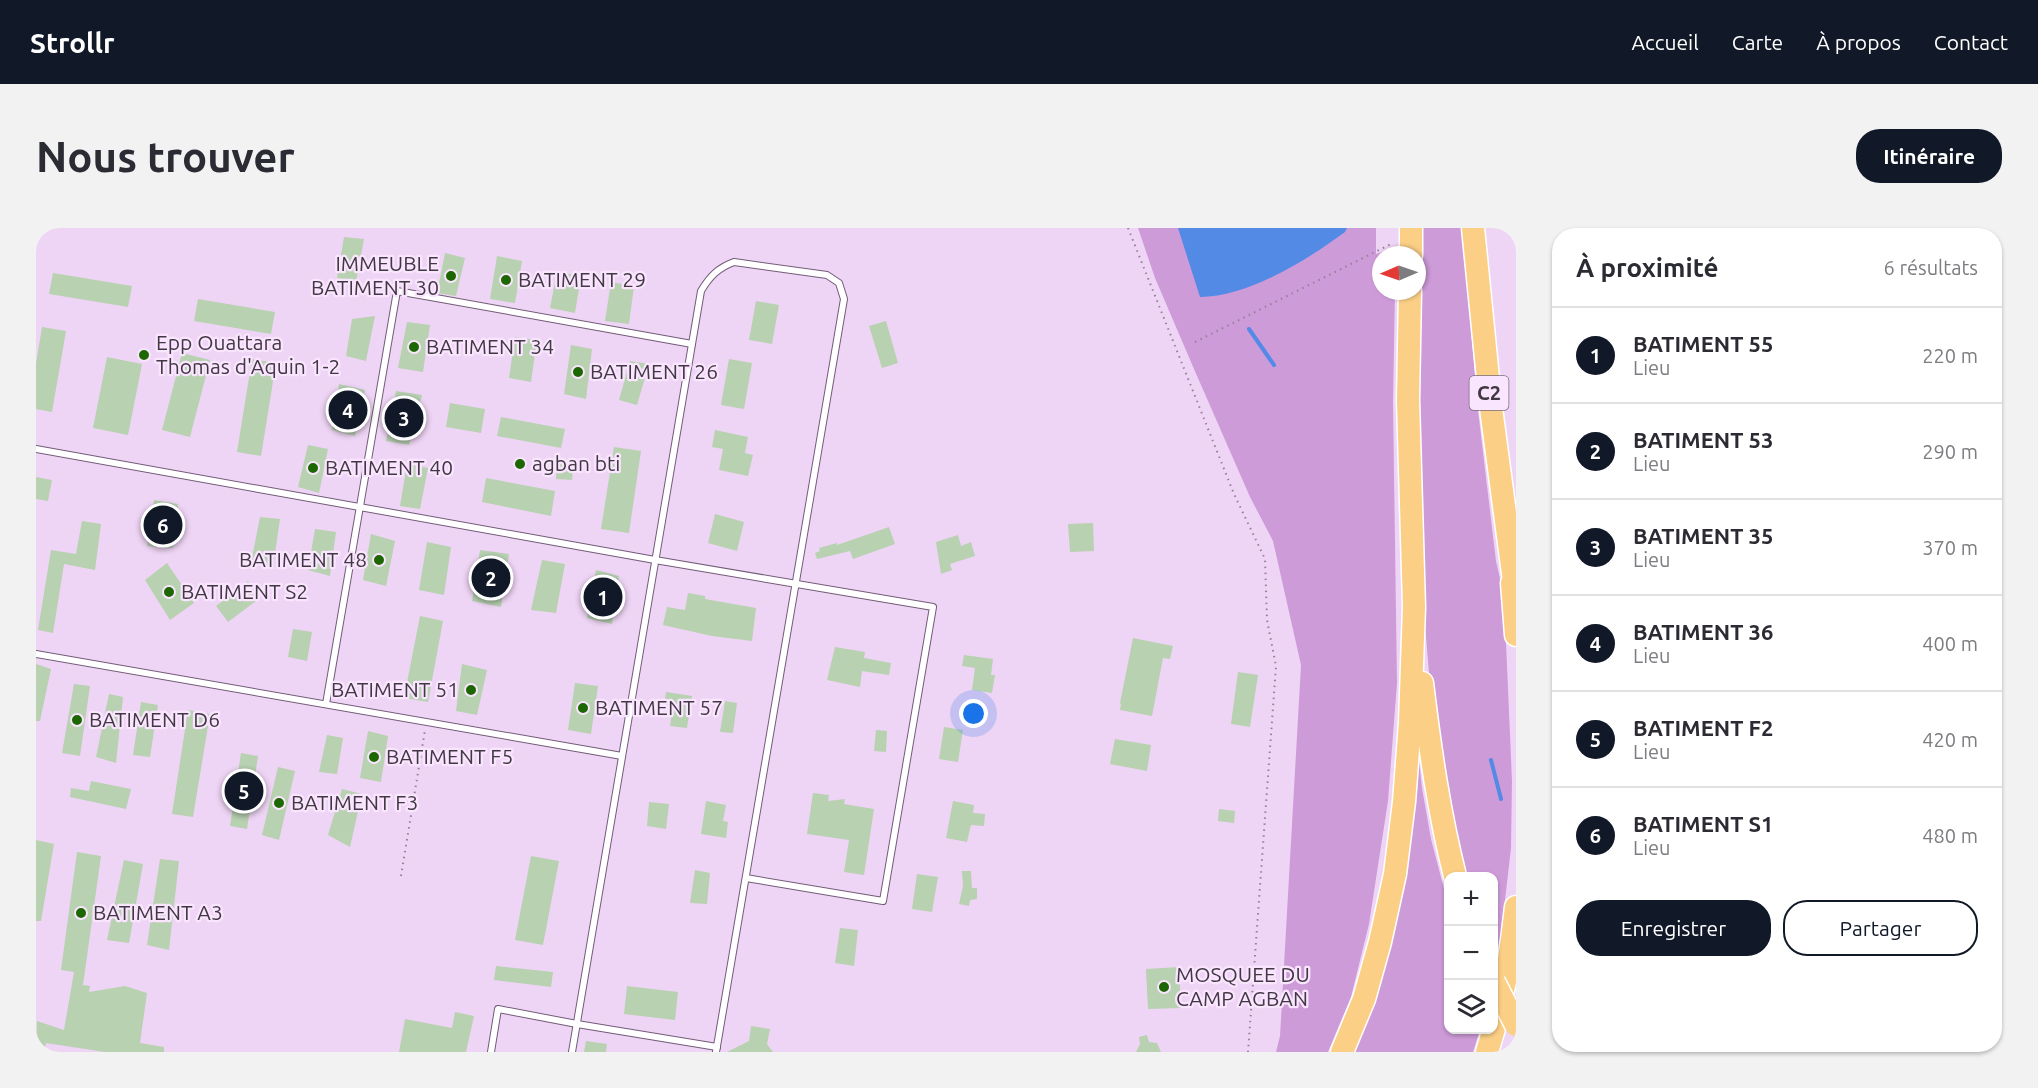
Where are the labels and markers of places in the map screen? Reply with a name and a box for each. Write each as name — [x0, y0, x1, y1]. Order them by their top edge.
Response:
place label: IMMEUBLE BATIMENT 30 — [311, 251, 439, 299]
place label: BATIMENT 29 — [518, 267, 646, 291]
marker: IMMEUBLE BATIMENT 30 — [444, 269, 458, 283]
marker: BATIMENT 29 — [499, 273, 513, 287]
place label: Epp Ouattara Thomas d'Aquin 1-2 — [156, 330, 340, 378]
place label: BATIMENT 34 — [426, 334, 554, 358]
marker: BATIMENT 34 — [407, 340, 421, 354]
marker: Epp Ouattara Thomas d'Aquin 1-2 — [137, 348, 151, 362]
place label: BATIMENT 26 — [590, 359, 718, 383]
marker: BATIMENT 26 — [571, 365, 585, 379]
pin: 4 — [328, 388, 368, 432]
pin: 3 — [384, 396, 424, 441]
place label: agban bti — [532, 451, 620, 475]
place label: BATIMENT 40 — [325, 455, 453, 479]
marker: agban bti — [513, 457, 527, 471]
marker: BATIMENT 40 — [306, 461, 320, 475]
pin: 6 — [144, 502, 182, 548]
place label: BATIMENT 48 — [239, 547, 367, 571]
marker: BATIMENT 48 — [372, 553, 386, 567]
pin: 2 — [472, 556, 510, 600]
pin: 1 — [584, 574, 622, 620]
place label: BATIMENT S2 — [181, 579, 308, 603]
marker: BATIMENT S2 — [162, 585, 176, 599]
place label: BATIMENT 51 — [331, 677, 459, 701]
marker: BATIMENT 51 — [464, 683, 478, 697]
place label: BATIMENT 57 — [595, 695, 723, 719]
marker: BATIMENT 57 — [576, 701, 590, 715]
place label: BATIMENT D6 — [89, 707, 220, 731]
marker: BATIMENT D6 — [70, 713, 84, 727]
place label: BATIMENT F5 — [386, 744, 513, 768]
marker: BATIMENT F5 — [367, 750, 381, 764]
pin: 5 — [224, 768, 264, 814]
place label: BATIMENT F3 — [291, 790, 418, 814]
marker: BATIMENT F3 — [272, 796, 286, 810]
place label: BATIMENT A3 — [93, 900, 223, 924]
marker: BATIMENT A3 — [74, 906, 88, 920]
place label: MOSQUEE DU CAMP AGBAN — [1176, 962, 1310, 1010]
marker: MOSQUEE DU CAMP AGBAN — [1157, 980, 1171, 994]

